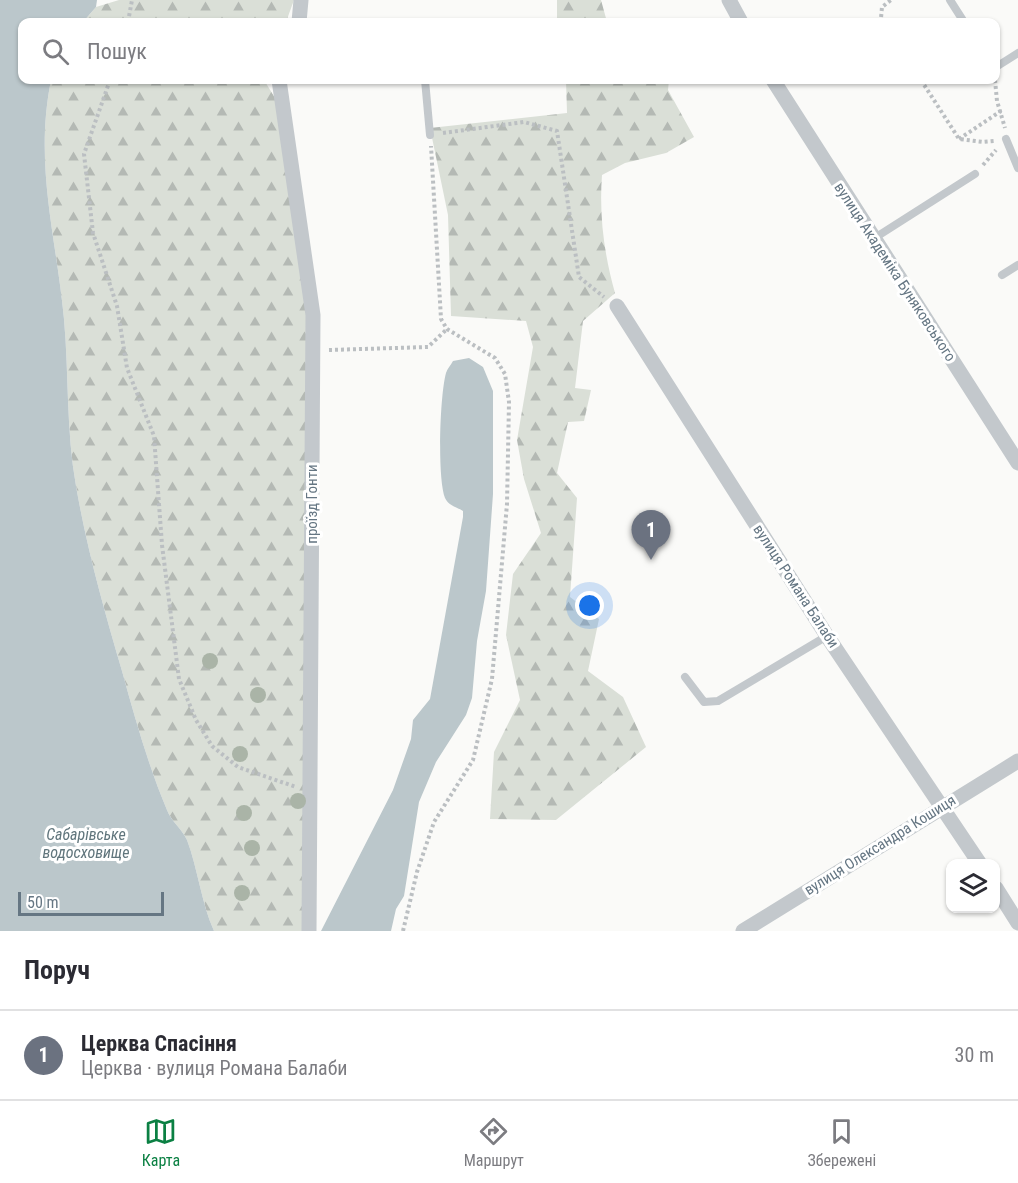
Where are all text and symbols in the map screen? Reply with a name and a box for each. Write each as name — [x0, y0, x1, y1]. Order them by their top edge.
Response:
search box — [18, 18, 1000, 84]
icon: search — [39, 35, 72, 68]
text: Пошук — [87, 39, 147, 64]
street label: вулиця Академіка Буняковського — [830, 179, 960, 365]
street label: проїзд Гонти — [303, 464, 321, 544]
pin: 1 — [632, 510, 670, 560]
street label: вулиця Романа Балаби — [749, 521, 843, 651]
your location — [575, 591, 604, 620]
street label: вулиця Олександра Кошиця — [801, 791, 959, 899]
water label: Сабарівське водосховище — [42, 825, 130, 862]
map controls — [946, 859, 1000, 913]
button: layers — [946, 859, 1000, 913]
scale bar — [18, 889, 164, 916]
text: 50 m — [27, 893, 59, 912]
text: Поруч — [24, 955, 90, 985]
text: Церква Спасіння — [81, 1031, 237, 1056]
text: 1 — [38, 1043, 49, 1067]
text: 30 m — [955, 1043, 994, 1067]
text: Церква · вулиця Романа Балаби — [81, 1056, 347, 1080]
tab: Карта — [142, 1115, 180, 1170]
tab: Маршрут — [464, 1115, 524, 1170]
tab: Збережені — [808, 1115, 876, 1170]

